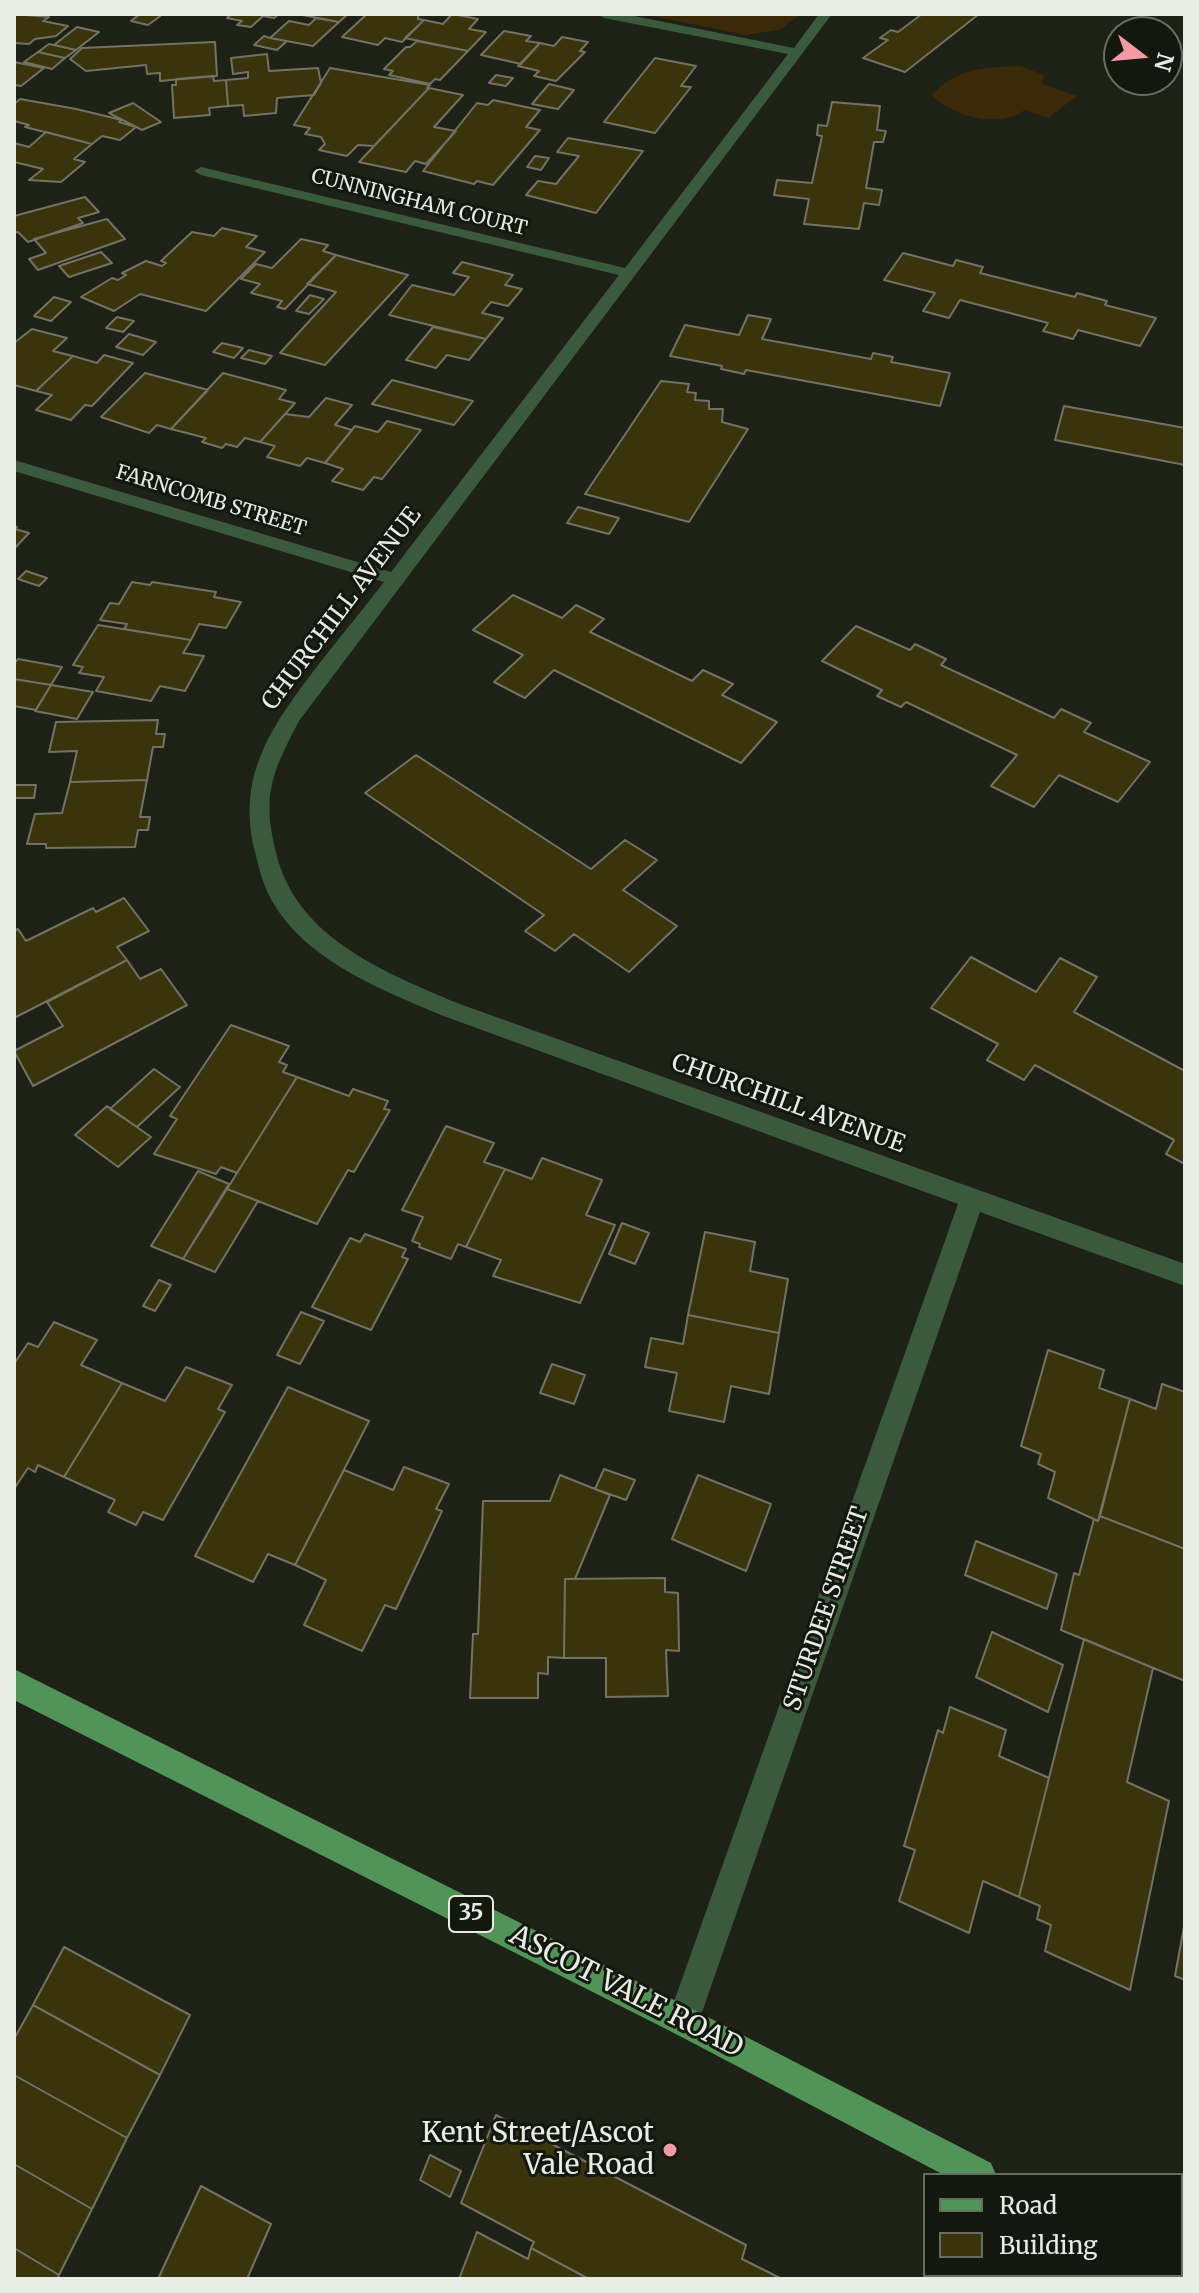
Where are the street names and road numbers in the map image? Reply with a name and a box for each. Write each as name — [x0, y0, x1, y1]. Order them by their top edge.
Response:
street label: CUNNINGHAM COURT — [309, 165, 529, 241]
street label: FARNCOMB STREET — [113, 461, 309, 541]
street label: CHURCHILL AVENUE — [256, 502, 428, 716]
street label: CHURCHILL AVENUE — [667, 1048, 909, 1160]
street label: STURDEE STREET — [779, 1503, 875, 1715]
road number: 35 — [449, 1896, 493, 1932]
street label: ASCOT VALE ROAD — [504, 1919, 748, 2065]

